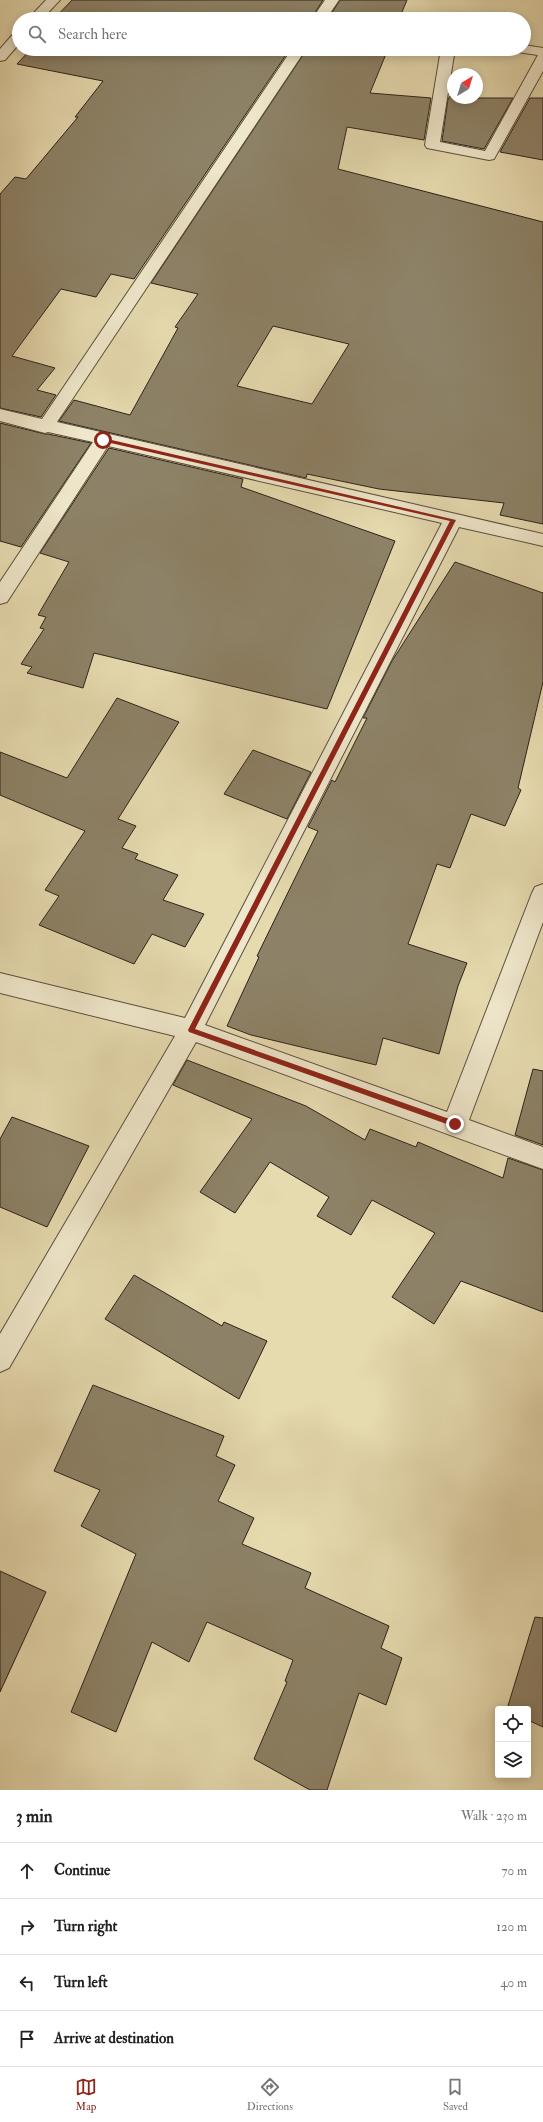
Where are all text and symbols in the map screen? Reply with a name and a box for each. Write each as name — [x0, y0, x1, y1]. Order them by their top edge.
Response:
search box — [12, 12, 531, 56]
icon: search — [26, 23, 48, 45]
text: Search here — [58, 25, 127, 44]
north arrow — [447, 68, 483, 104]
route start — [94, 431, 112, 449]
route end — [446, 1115, 464, 1133]
map controls — [495, 1706, 531, 1778]
button: locate — [495, 1706, 531, 1742]
button: layers — [495, 1742, 531, 1778]
text: 3 min — [16, 1806, 53, 1827]
text: Walk · 230 m — [461, 1808, 527, 1824]
icon: ahead — [16, 1860, 38, 1882]
text: Continue — [54, 1861, 110, 1880]
text: 70 m — [502, 1863, 527, 1879]
icon: right — [16, 1916, 38, 1938]
text: Turn right — [54, 1917, 117, 1936]
text: 120 m — [496, 1919, 527, 1935]
icon: left — [16, 1972, 38, 1994]
text: Turn left — [54, 1973, 108, 1992]
text: 40 m — [501, 1975, 527, 1991]
icon: arrive — [16, 2028, 38, 2050]
text: Arrive at destination — [54, 2029, 174, 2048]
tab: Map — [75, 2076, 97, 2113]
tab: Directions — [247, 2076, 293, 2113]
tab: Saved — [443, 2076, 468, 2113]

